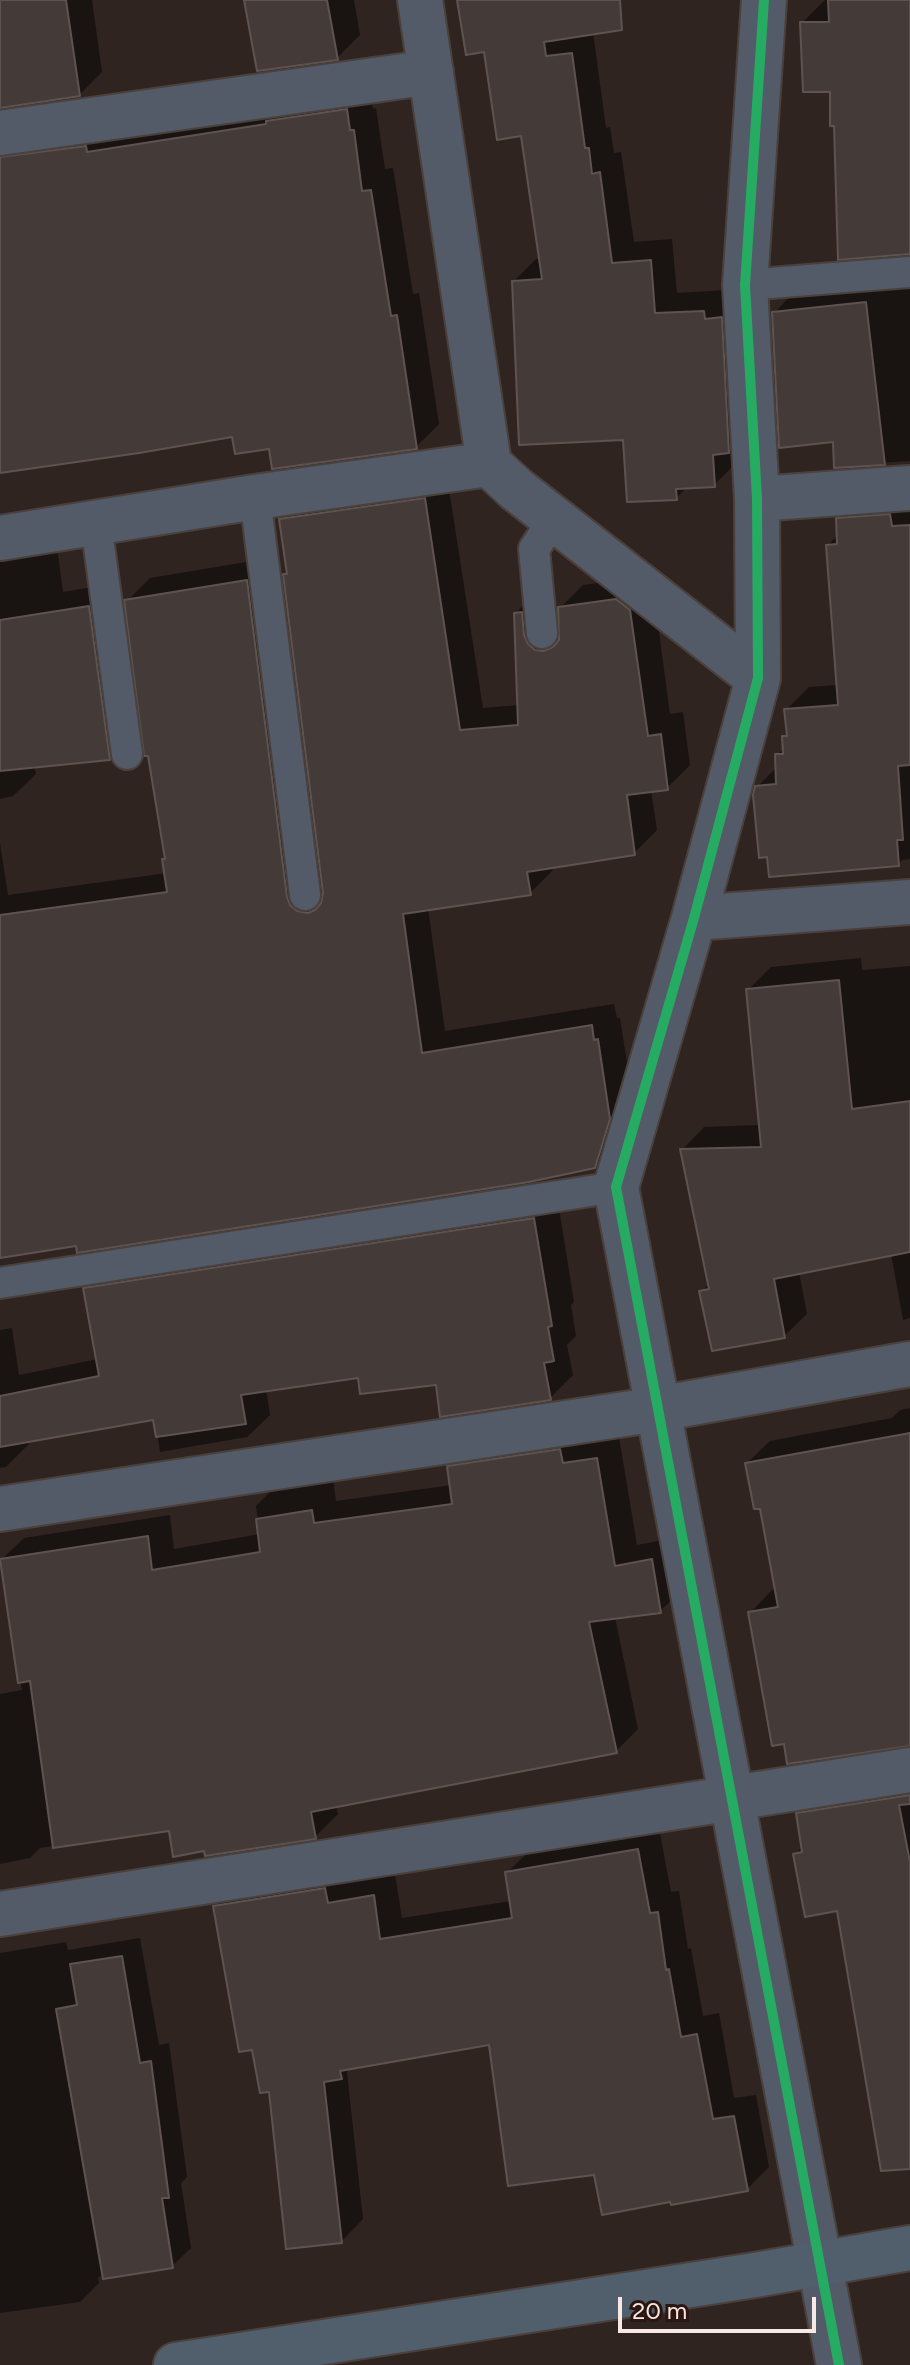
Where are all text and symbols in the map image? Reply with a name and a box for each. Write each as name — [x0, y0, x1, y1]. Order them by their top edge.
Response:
scale bar — [622, 2281, 820, 2331]
text: 20 m — [632, 2296, 687, 2325]

